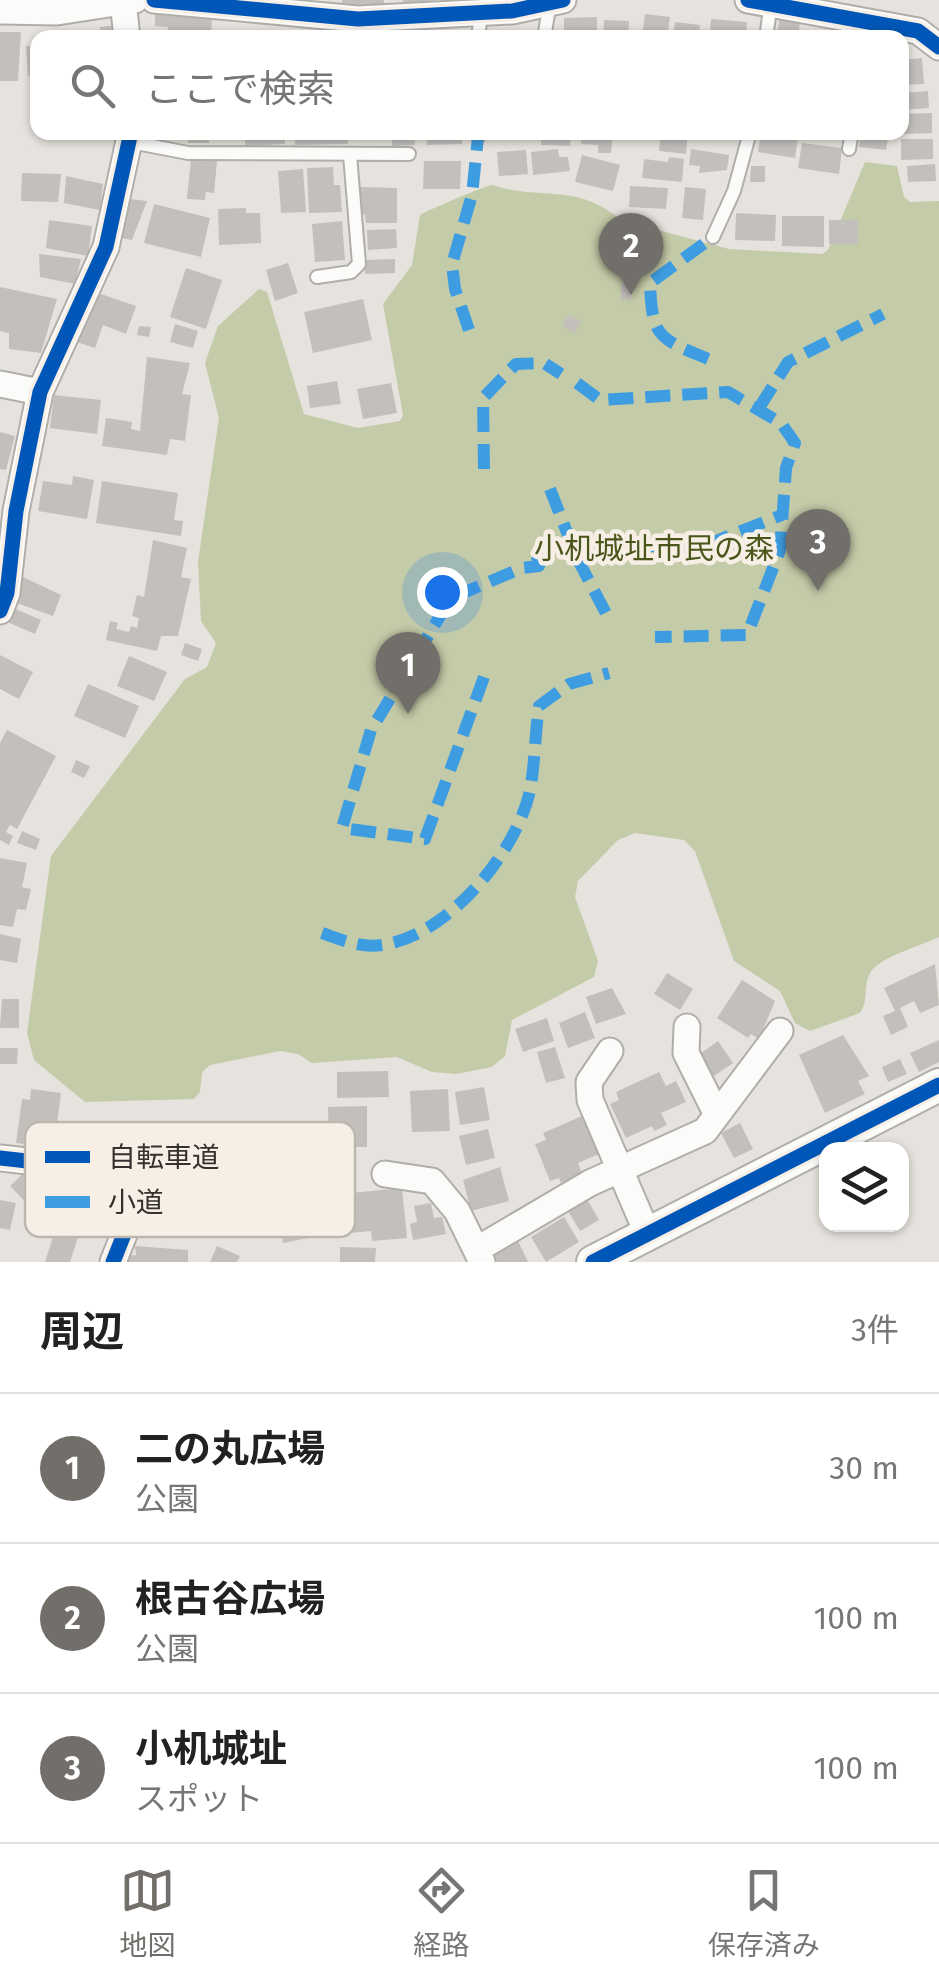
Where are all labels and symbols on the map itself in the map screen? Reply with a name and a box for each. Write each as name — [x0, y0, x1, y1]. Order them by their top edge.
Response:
pin: 2 — [598, 212, 664, 295]
pin: 3 — [786, 508, 850, 591]
park label: 小机城址市民の森 — [534, 531, 774, 567]
your location — [417, 567, 468, 618]
pin: 1 — [376, 632, 440, 714]
legend — [25, 1122, 355, 1237]
text: 自転車道 — [108, 1141, 220, 1174]
text: 小道 — [108, 1186, 164, 1219]

